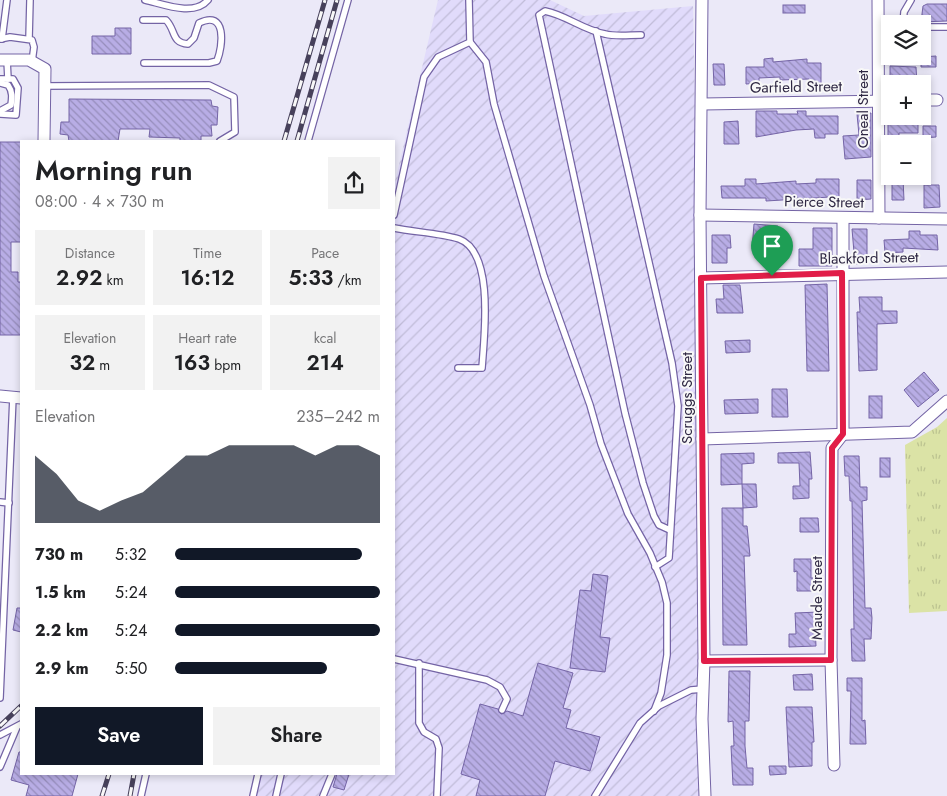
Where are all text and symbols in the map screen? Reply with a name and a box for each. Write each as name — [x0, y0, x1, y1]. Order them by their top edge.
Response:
map controls — [881, 15, 931, 185]
button: layers — [881, 15, 931, 65]
street label: Oneal Street — [852, 69, 874, 148]
street label: Garfield Street — [750, 75, 843, 99]
button: + — [881, 75, 931, 125]
button: − — [881, 135, 931, 185]
text: Morning run — [35, 150, 193, 191]
button: share — [328, 157, 380, 209]
text: 08:00 · 4 × 730 m — [35, 190, 164, 213]
street label: Pierce Street — [784, 190, 865, 214]
pin — [751, 225, 793, 276]
icon: arrive — [758, 232, 786, 260]
text: Distance — [65, 243, 115, 263]
text: Time — [193, 243, 222, 263]
text: Pace — [311, 243, 339, 263]
street label: Blackford Street — [819, 246, 919, 270]
text: 2.92 — [56, 263, 102, 293]
text: 16:12 — [181, 263, 234, 293]
text: 5:33 — [289, 263, 333, 293]
text: km — [102, 270, 124, 290]
text: /km — [333, 270, 362, 290]
text: Elevation — [63, 328, 116, 348]
text: Heart rate — [178, 328, 237, 348]
text: kcal — [314, 328, 336, 348]
text: 32 — [69, 348, 95, 378]
text: 163 — [174, 348, 210, 378]
text: 214 — [306, 348, 344, 378]
street label: Scruggs Street — [676, 352, 698, 444]
text: m — [95, 355, 110, 375]
text: bpm — [210, 355, 241, 375]
text: Elevation — [35, 405, 95, 428]
text: 235–242 m — [296, 405, 380, 428]
text: 730 m — [35, 543, 83, 566]
text: 5:32 — [115, 543, 147, 566]
street label: Maude Street — [806, 556, 828, 640]
text: 1.5 km — [35, 581, 86, 604]
text: 5:24 — [115, 581, 147, 604]
text: 2.2 km — [35, 619, 88, 642]
text: 5:24 — [115, 619, 147, 642]
text: 2.9 km — [35, 657, 89, 680]
text: 5:50 — [115, 657, 147, 680]
button: Save — [35, 707, 203, 765]
button: Share — [213, 707, 380, 765]

